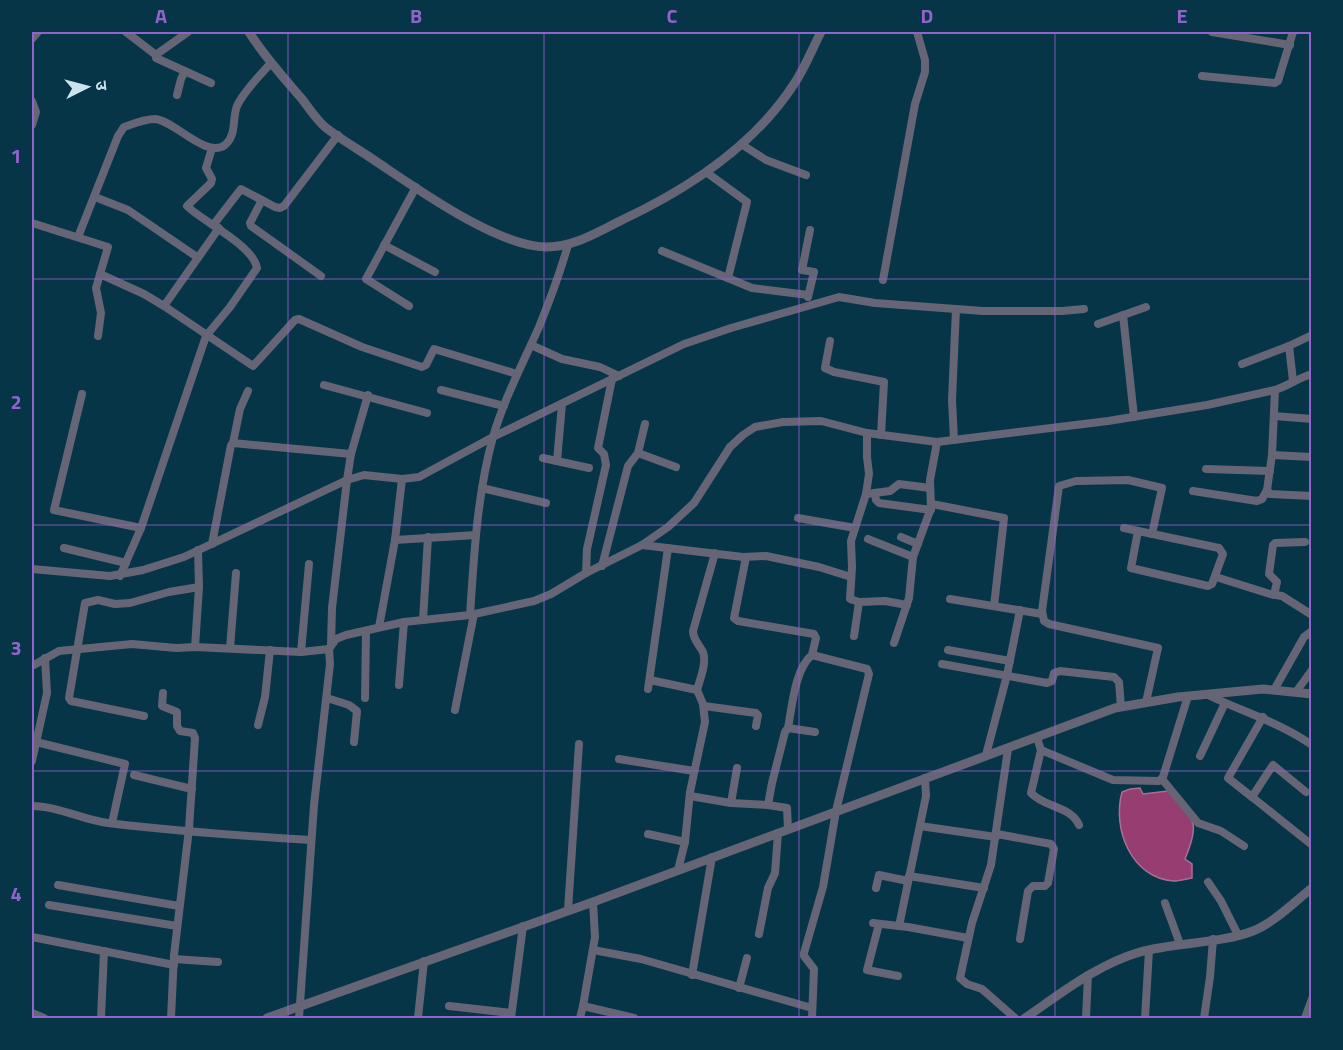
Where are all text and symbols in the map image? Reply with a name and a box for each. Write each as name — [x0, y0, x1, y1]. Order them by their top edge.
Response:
text: A — [155, 0, 167, 31]
text: B — [410, 0, 422, 31]
text: C — [667, 0, 678, 31]
text: D — [921, 0, 933, 31]
text: E — [1176, 0, 1188, 31]
north arrow — [57, 57, 117, 117]
text: उ — [89, 80, 114, 92]
text: 1 — [10, 140, 22, 171]
text: 2 — [10, 386, 22, 417]
text: 3 — [10, 632, 22, 663]
text: 4 — [10, 878, 22, 909]

